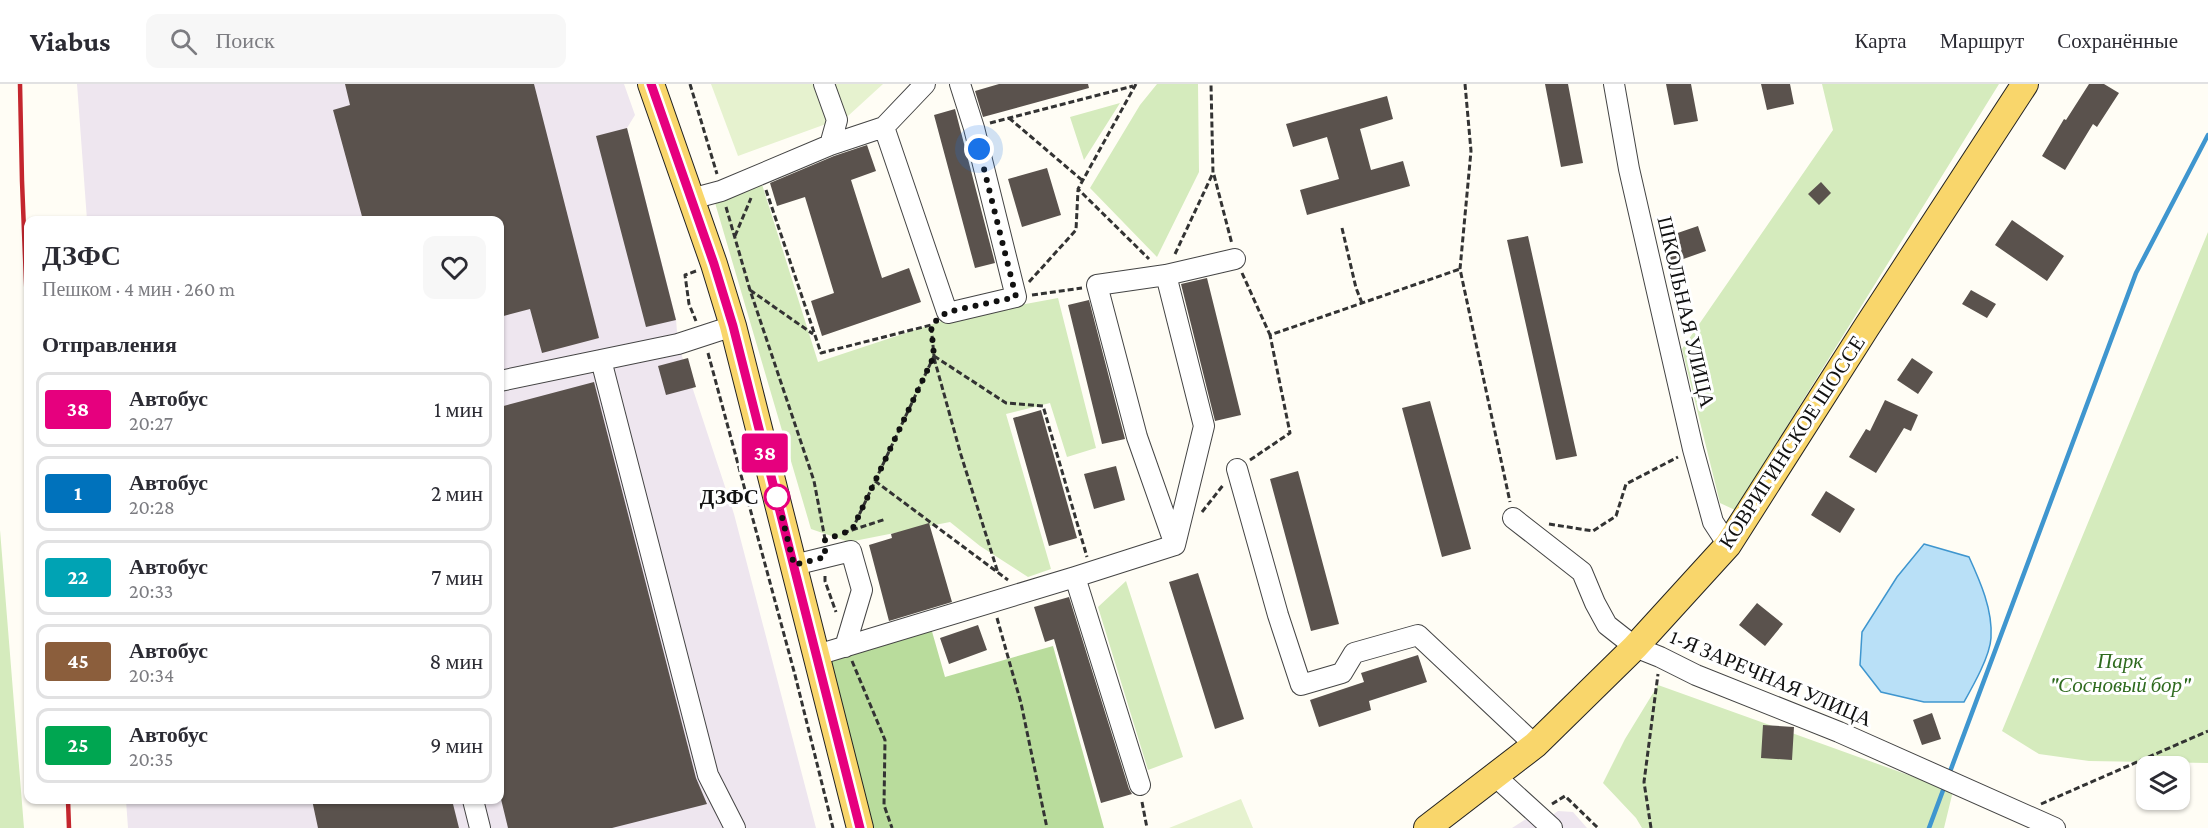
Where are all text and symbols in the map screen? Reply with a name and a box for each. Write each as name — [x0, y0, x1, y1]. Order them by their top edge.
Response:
search box — [146, 14, 566, 68]
icon: search — [167, 25, 200, 58]
text: Viabus — [30, 26, 110, 57]
text: Поиск — [215, 28, 275, 53]
text: Карта — [1855, 29, 1907, 53]
text: Маршрут — [1940, 29, 2024, 53]
text: Сохранённые — [2057, 29, 2178, 53]
your location — [964, 134, 994, 164]
street label: ШКОЛЬНАЯ УЛИЦА — [1652, 214, 1720, 411]
button: heart — [423, 236, 486, 299]
text: ДЗФС — [42, 240, 121, 271]
text: Пешком · 4 мин · 260 m — [42, 278, 235, 300]
street label: КОВРИГИНСКОЕ ШОССЕ — [1714, 331, 1870, 553]
text: Отправления — [42, 332, 177, 357]
text: Автобус — [129, 386, 208, 411]
text: 38 — [67, 397, 89, 421]
text: 1 мин — [434, 397, 483, 422]
text: 20:27 — [129, 412, 173, 434]
line badge: 38 — [738, 434, 792, 472]
text: 38 — [754, 441, 776, 465]
text: Автобус — [129, 470, 208, 495]
text: 1 — [74, 481, 82, 505]
text: 2 мин — [431, 481, 483, 506]
marker: ДЗФС — [764, 484, 790, 510]
place label: ДЗФС — [700, 485, 759, 509]
text: 20:28 — [129, 496, 175, 518]
text: Автобус — [129, 554, 208, 579]
text: 22 — [67, 565, 89, 589]
text: 7 мин — [431, 565, 483, 590]
text: 20:33 — [129, 580, 173, 602]
street label: 1-Я ЗАРЕЧНАЯ УЛИЦА — [1666, 625, 1876, 732]
text: Автобус — [129, 638, 208, 663]
text: 45 — [67, 649, 89, 673]
text: 8 мин — [430, 649, 483, 674]
park label: Парк "Сосновый бор" — [2050, 649, 2192, 697]
text: 20:34 — [129, 664, 174, 686]
text: Автобус — [129, 722, 208, 747]
text: 25 — [68, 733, 89, 757]
text: 9 мин — [430, 733, 483, 758]
text: 20:35 — [129, 748, 173, 770]
map controls — [2136, 756, 2190, 810]
button: layers — [2136, 756, 2190, 810]

